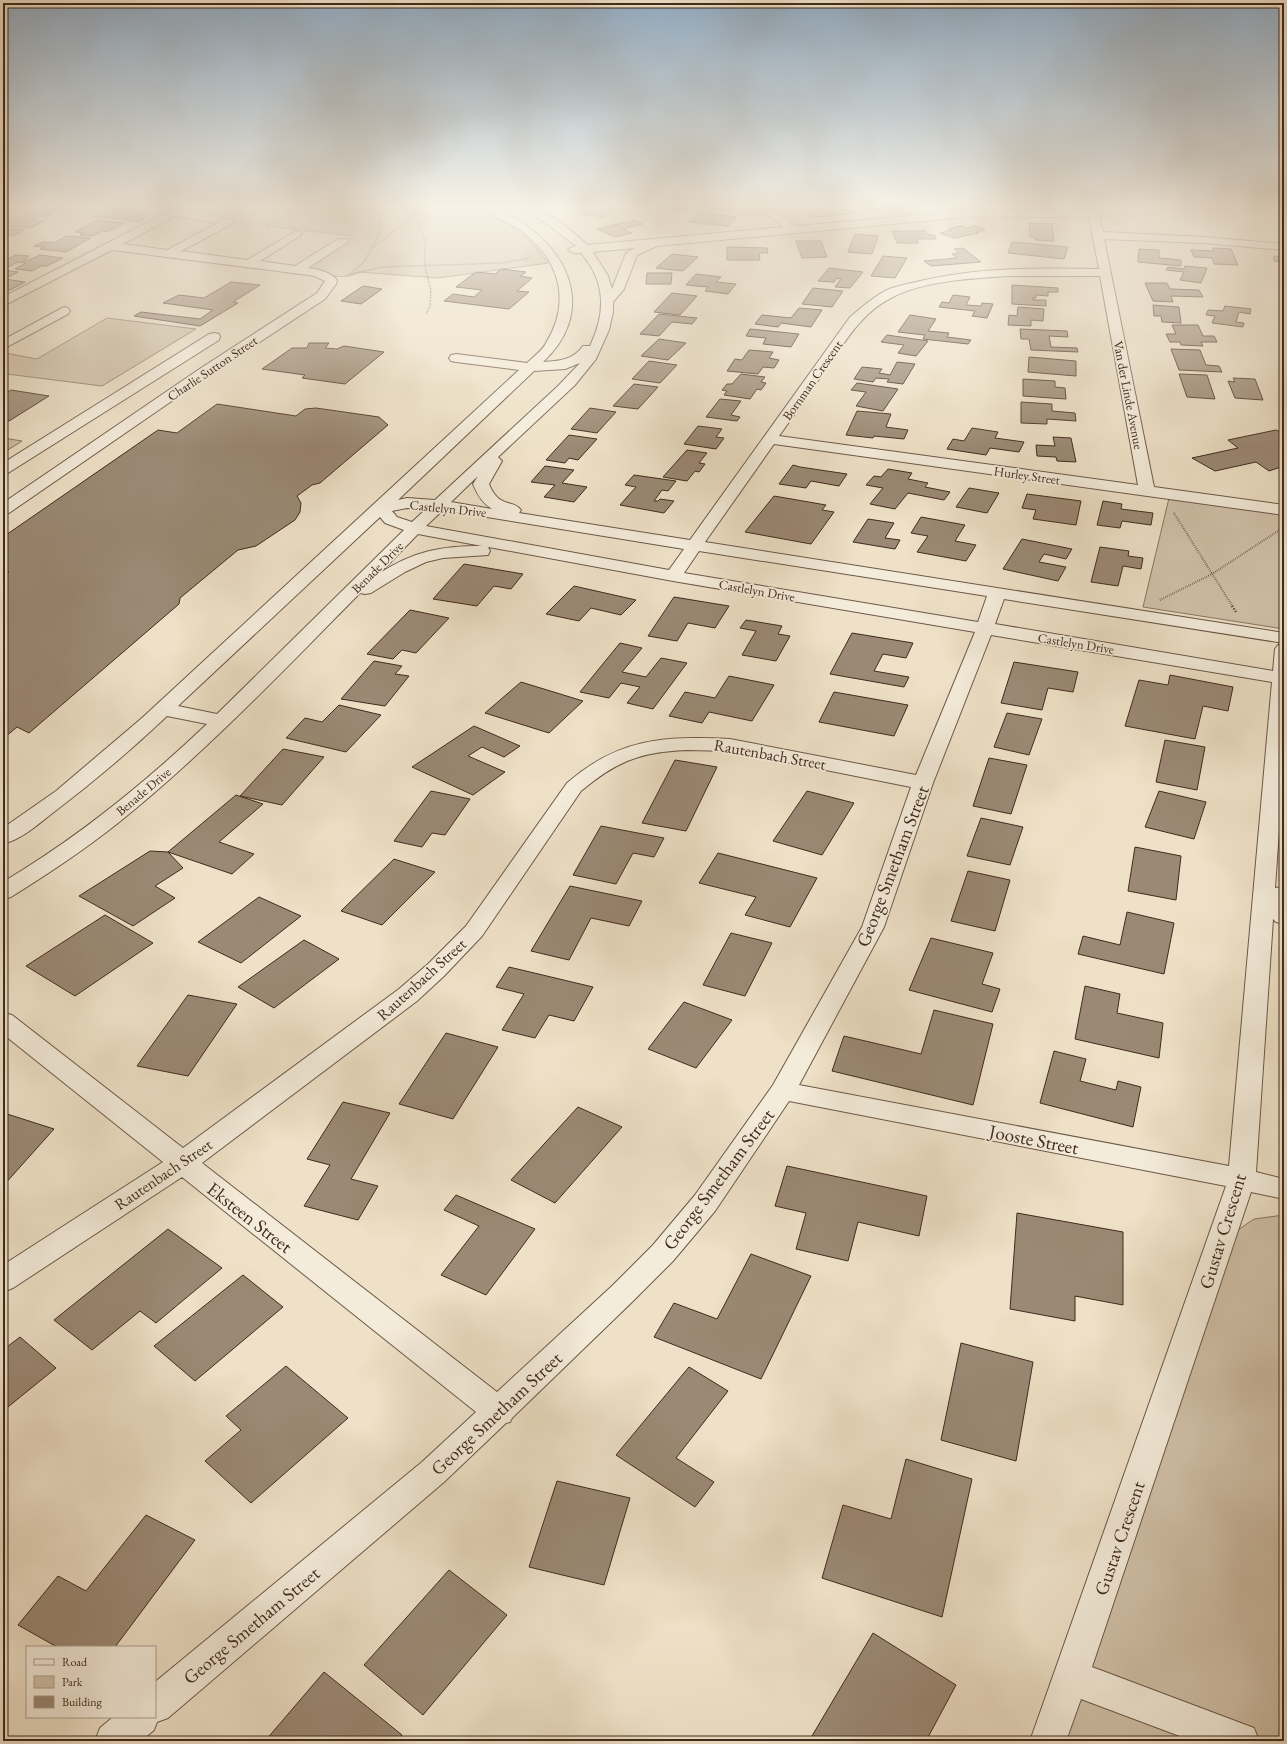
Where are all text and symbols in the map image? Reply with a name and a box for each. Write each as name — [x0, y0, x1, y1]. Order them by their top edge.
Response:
street label: Charlie Sutton Street — [164, 332, 261, 405]
street label: Bornman Crescent — [779, 337, 846, 424]
street label: Van der Linde Avenue — [1110, 340, 1147, 451]
street label: Hurley Street — [993, 462, 1061, 489]
street label: Castlelyn Drive — [409, 496, 487, 521]
street label: Benade Drive — [348, 538, 407, 597]
street label: Castlelyn Drive — [718, 575, 796, 606]
street label: Castlelyn Drive — [1037, 629, 1115, 658]
street label: Rautenbach Street — [712, 734, 828, 775]
street label: Benade Drive — [112, 763, 174, 819]
street label: George Smetham Street — [850, 782, 935, 950]
street label: Rautenbach Street — [372, 934, 470, 1025]
street label: George Smetham Street — [657, 1103, 780, 1255]
street label: Jooste Street — [985, 1118, 1081, 1160]
street label: Rautenbach Street — [110, 1134, 216, 1215]
street label: Gustav Crescent — [1193, 1170, 1252, 1292]
street label: Eksteen Street — [202, 1176, 298, 1259]
street label: George Smetham Street — [425, 1346, 567, 1481]
street label: Gustav Crescent — [1088, 1478, 1151, 1599]
street label: George Smetham Street — [178, 1561, 325, 1690]
legend — [26, 1646, 156, 1718]
text: Road — [62, 1654, 88, 1670]
text: Park — [62, 1674, 83, 1690]
text: Building — [62, 1694, 103, 1710]

